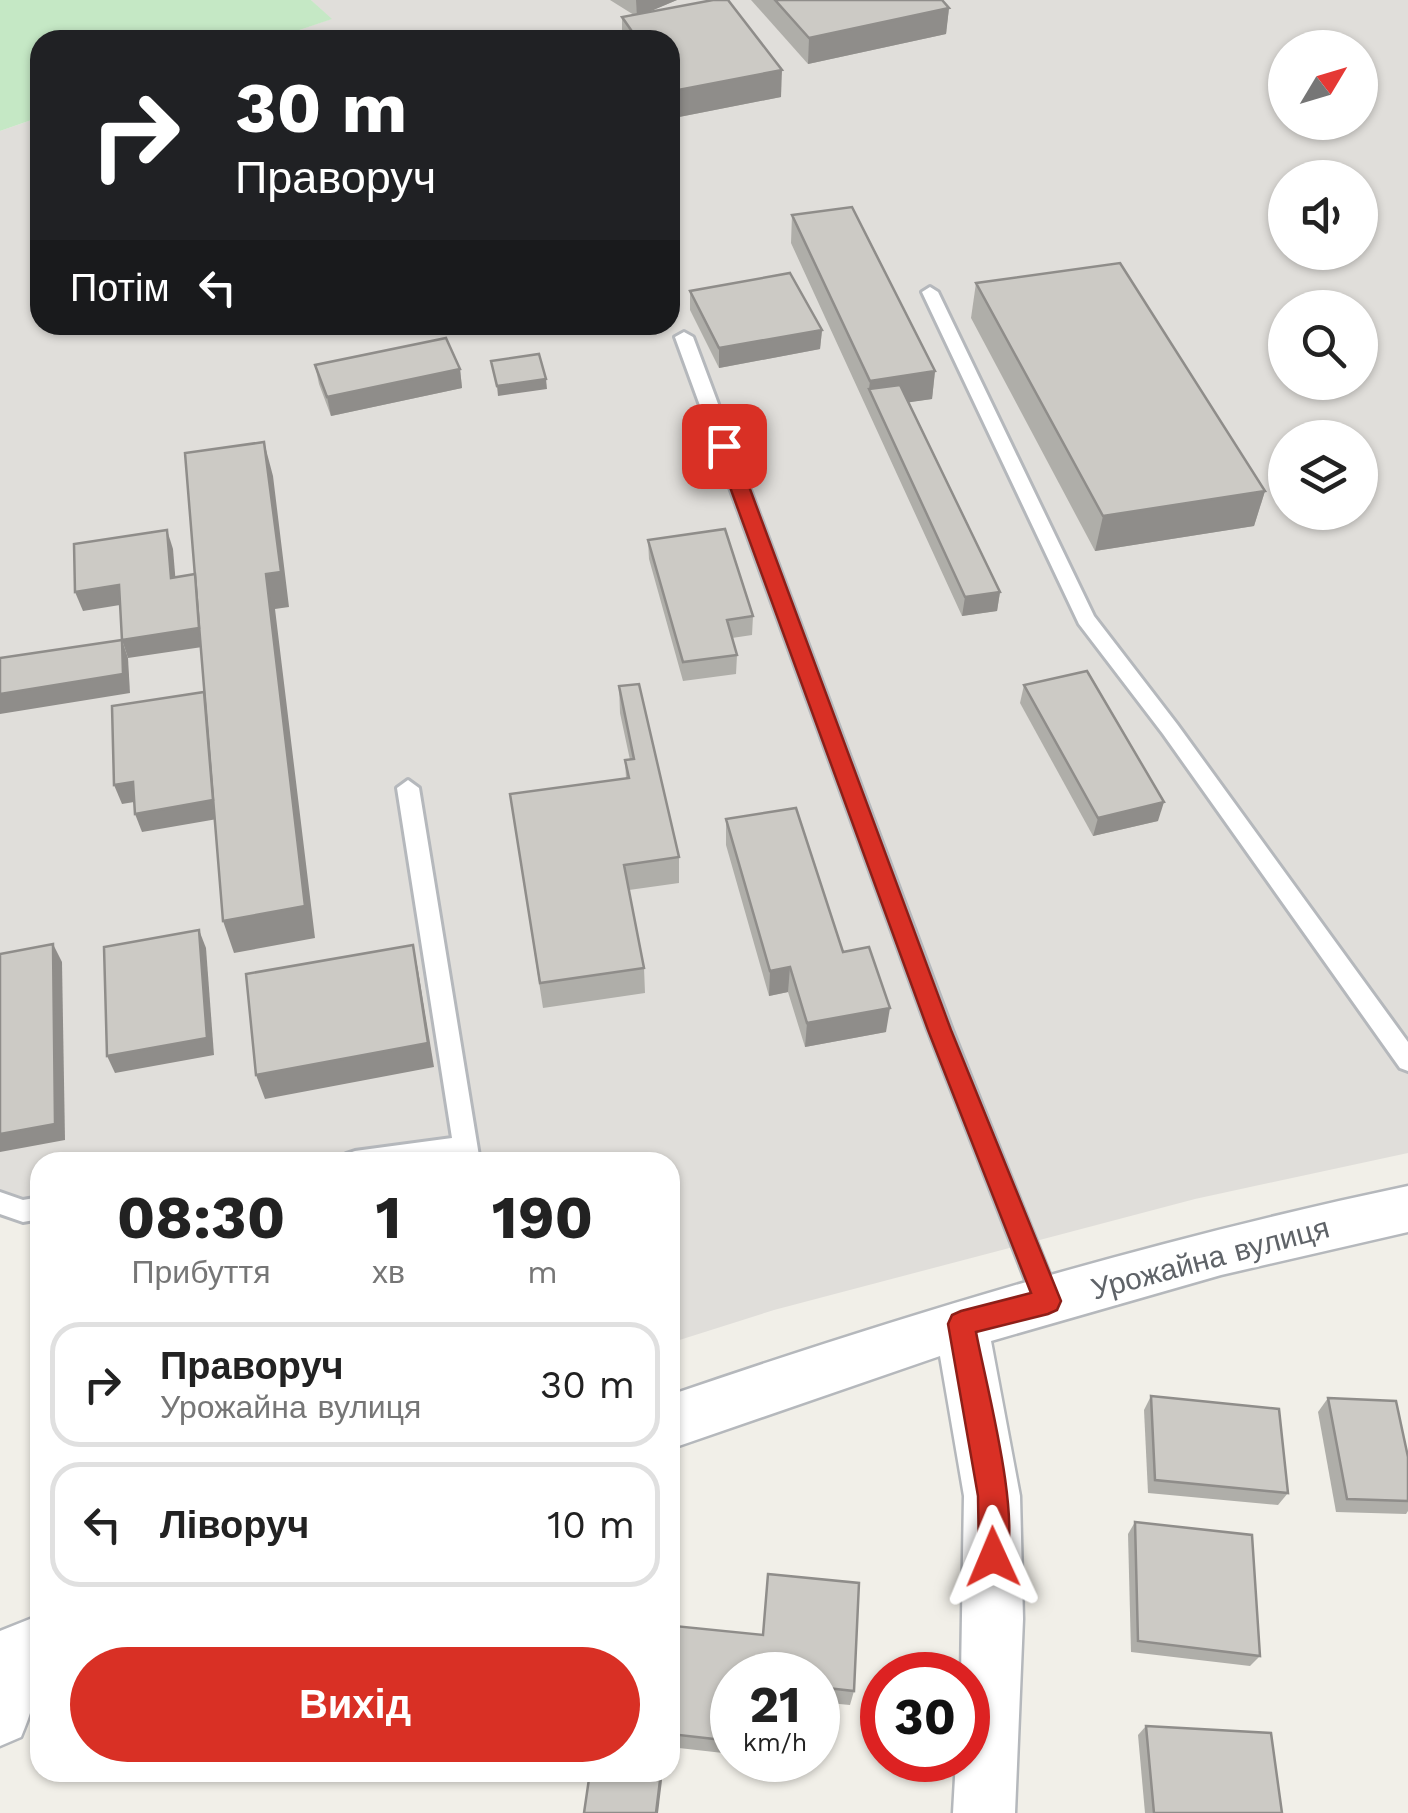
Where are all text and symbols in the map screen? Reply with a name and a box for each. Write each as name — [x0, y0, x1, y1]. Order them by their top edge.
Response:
north arrow — [1268, 30, 1378, 140]
map controls — [1268, 30, 1378, 530]
text: 30 m — [235, 67, 407, 149]
icon: right — [70, 70, 200, 200]
text: Праворуч — [235, 151, 436, 204]
button: sound — [1268, 160, 1378, 270]
icon: left — [190, 260, 245, 315]
text: Потім — [70, 266, 170, 310]
button: search — [1268, 290, 1378, 400]
pin — [682, 404, 767, 489]
icon: arrive — [697, 419, 752, 474]
button: layers — [1268, 420, 1378, 530]
text: 08:30 — [117, 1182, 285, 1253]
text: 1 — [376, 1182, 401, 1253]
text: 190 — [492, 1182, 593, 1253]
street label: Урожайна вулиця — [1087, 1209, 1333, 1307]
text: Прибуття — [132, 1253, 270, 1291]
text: хв — [372, 1253, 405, 1291]
text: m — [527, 1253, 558, 1291]
text: Праворуч — [160, 1344, 344, 1388]
icon: right — [75, 1357, 130, 1412]
text: 30 m — [540, 1363, 635, 1407]
text: Урожайна вулиця — [160, 1388, 421, 1426]
icon: left — [75, 1497, 130, 1552]
text: Ліворуч — [160, 1503, 309, 1547]
text: 10 m — [547, 1503, 635, 1547]
position arrow — [941, 1505, 1045, 1609]
button: Вихід — [70, 1647, 640, 1762]
speed limit sign: 30 — [860, 1652, 990, 1782]
text: 21 — [749, 1675, 801, 1734]
text: km/h — [743, 1728, 807, 1757]

